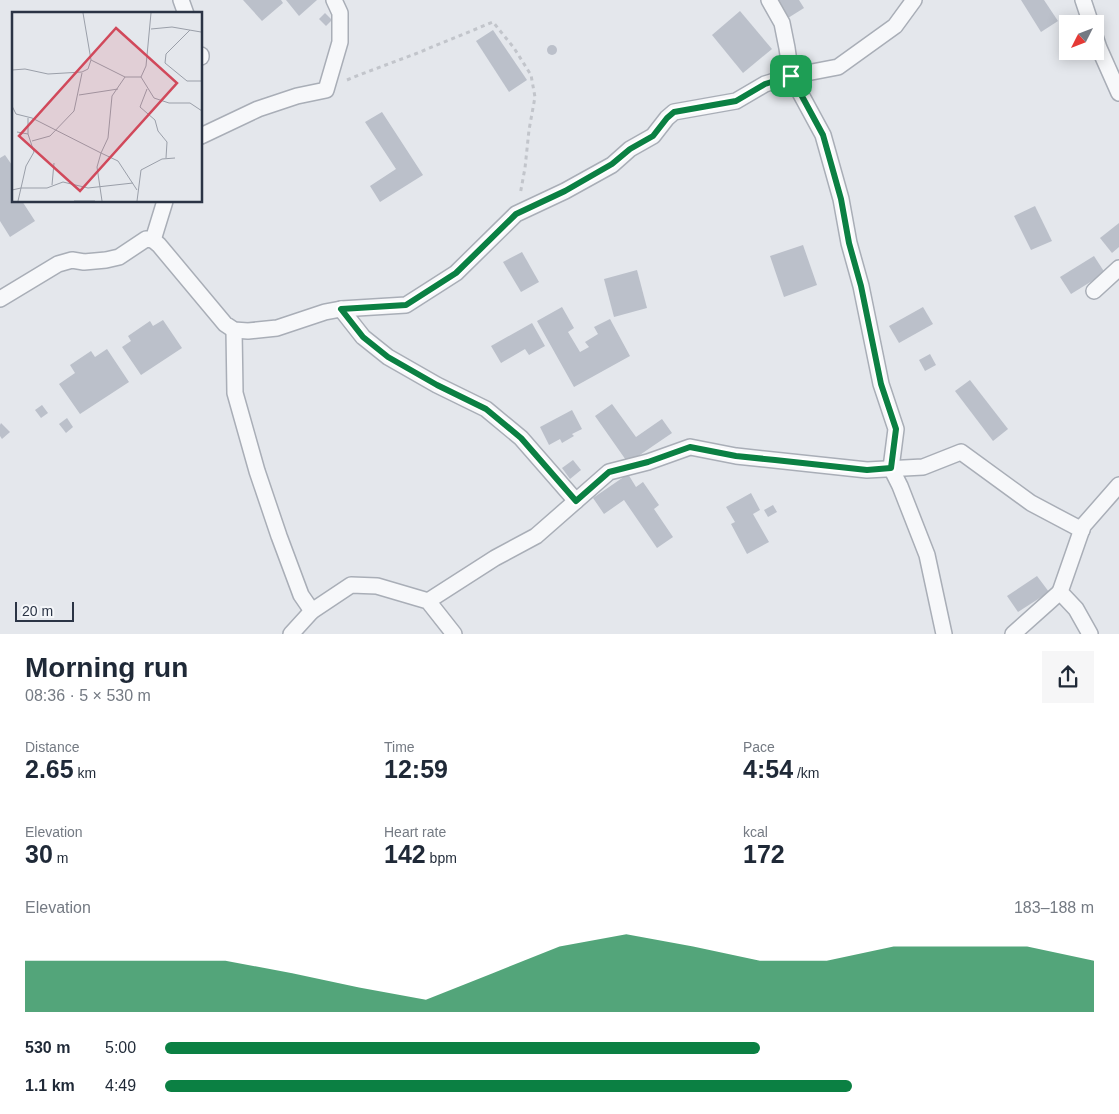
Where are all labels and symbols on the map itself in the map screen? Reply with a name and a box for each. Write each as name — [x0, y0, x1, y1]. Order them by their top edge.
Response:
inset map — [12, 12, 202, 202]
north arrow — [1059, 15, 1104, 60]
pin — [770, 55, 812, 97]
scale bar — [15, 599, 74, 622]

